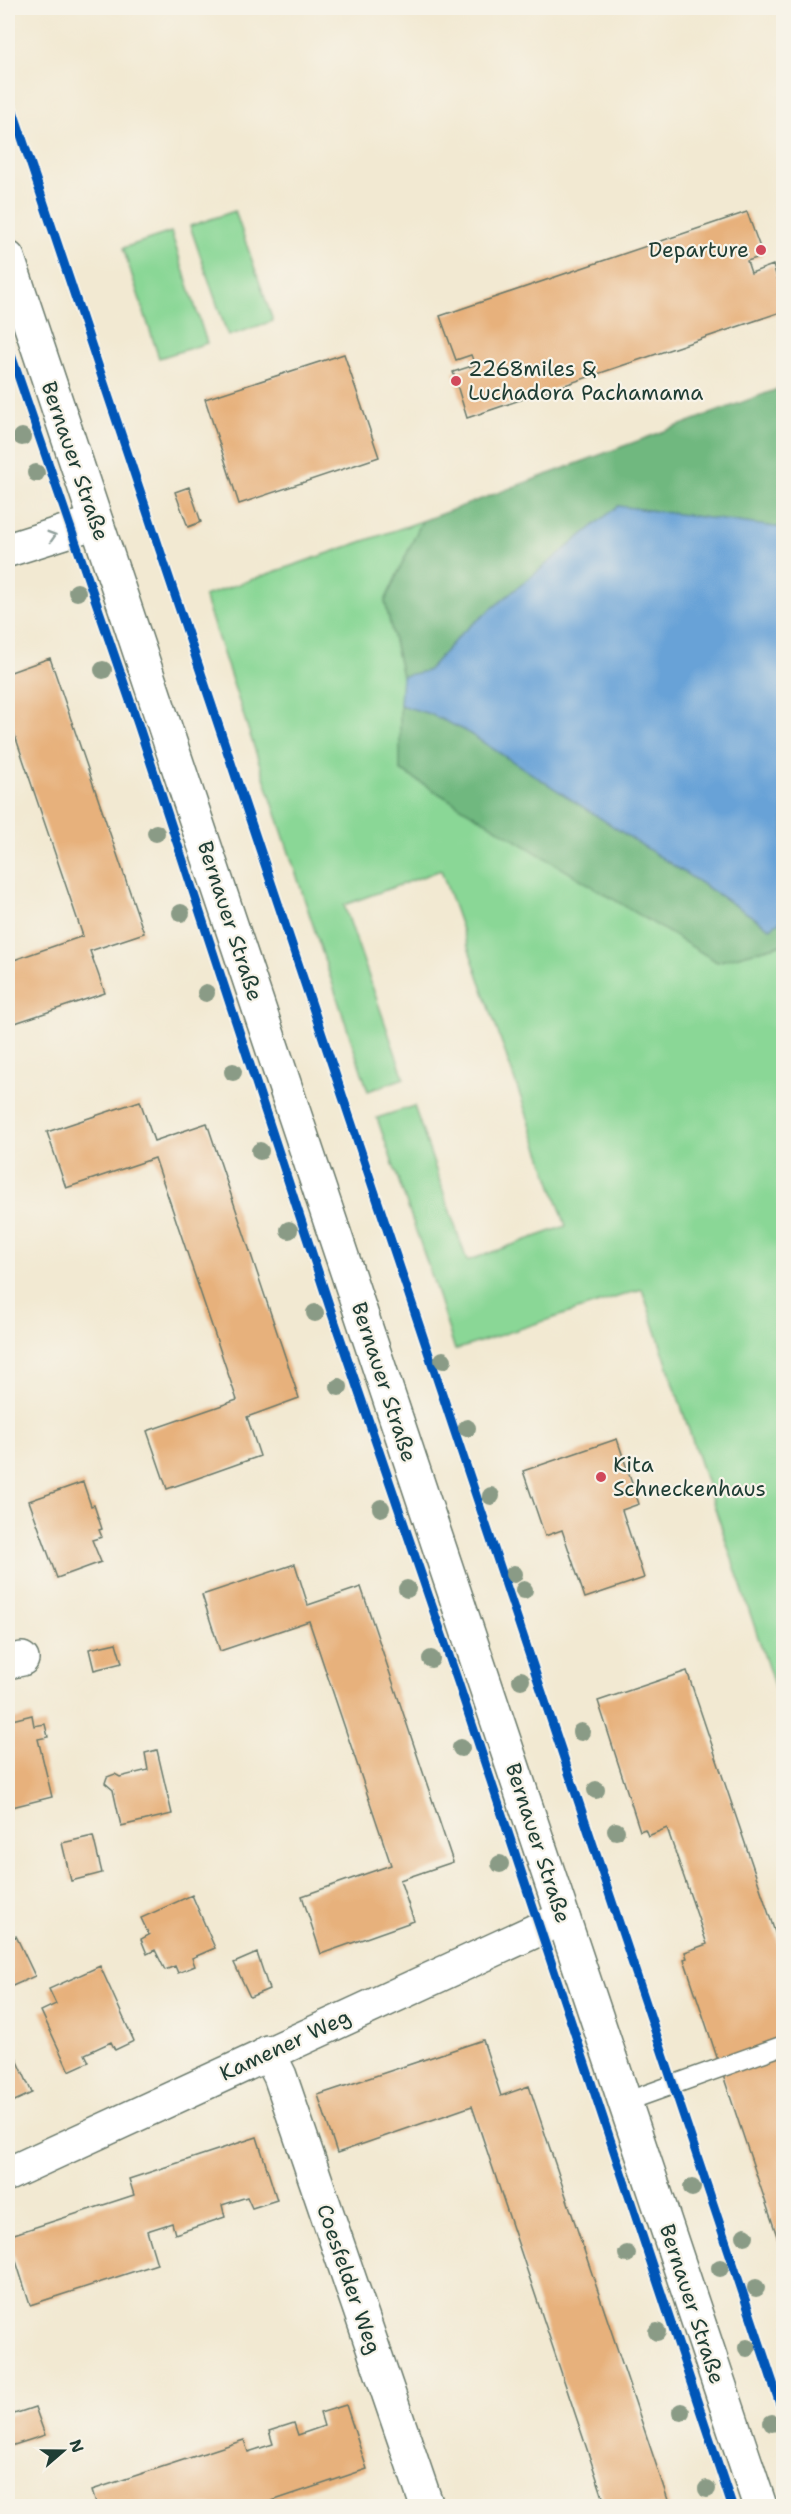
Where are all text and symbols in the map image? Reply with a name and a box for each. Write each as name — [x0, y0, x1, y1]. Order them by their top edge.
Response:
place label: Departure — [648, 236, 749, 264]
marker: Departure — [754, 243, 768, 257]
place label: 2268miles & Luchadora Pachamama — [468, 355, 703, 407]
marker: 2268miles & Luchadora Pachamama — [449, 374, 463, 388]
street label: Bernauer Straße — [35, 378, 115, 544]
one-way arrow — [46, 531, 57, 543]
street label: Bernauer Straße — [191, 837, 269, 1005]
street label: Bernauer Straße — [345, 1298, 423, 1466]
place label: Kita Schneckenhaus — [613, 1451, 766, 1503]
marker: Kita Schneckenhaus — [594, 1470, 608, 1484]
street label: Bernauer Straße — [499, 1759, 577, 1927]
street label: Kamener Weg — [215, 2003, 355, 2087]
street label: Coesfelder Weg — [310, 2200, 388, 2358]
street label: Bernauer Straße — [653, 2220, 731, 2388]
north arrow — [33, 2421, 93, 2481]
text: N — [65, 2436, 89, 2456]

